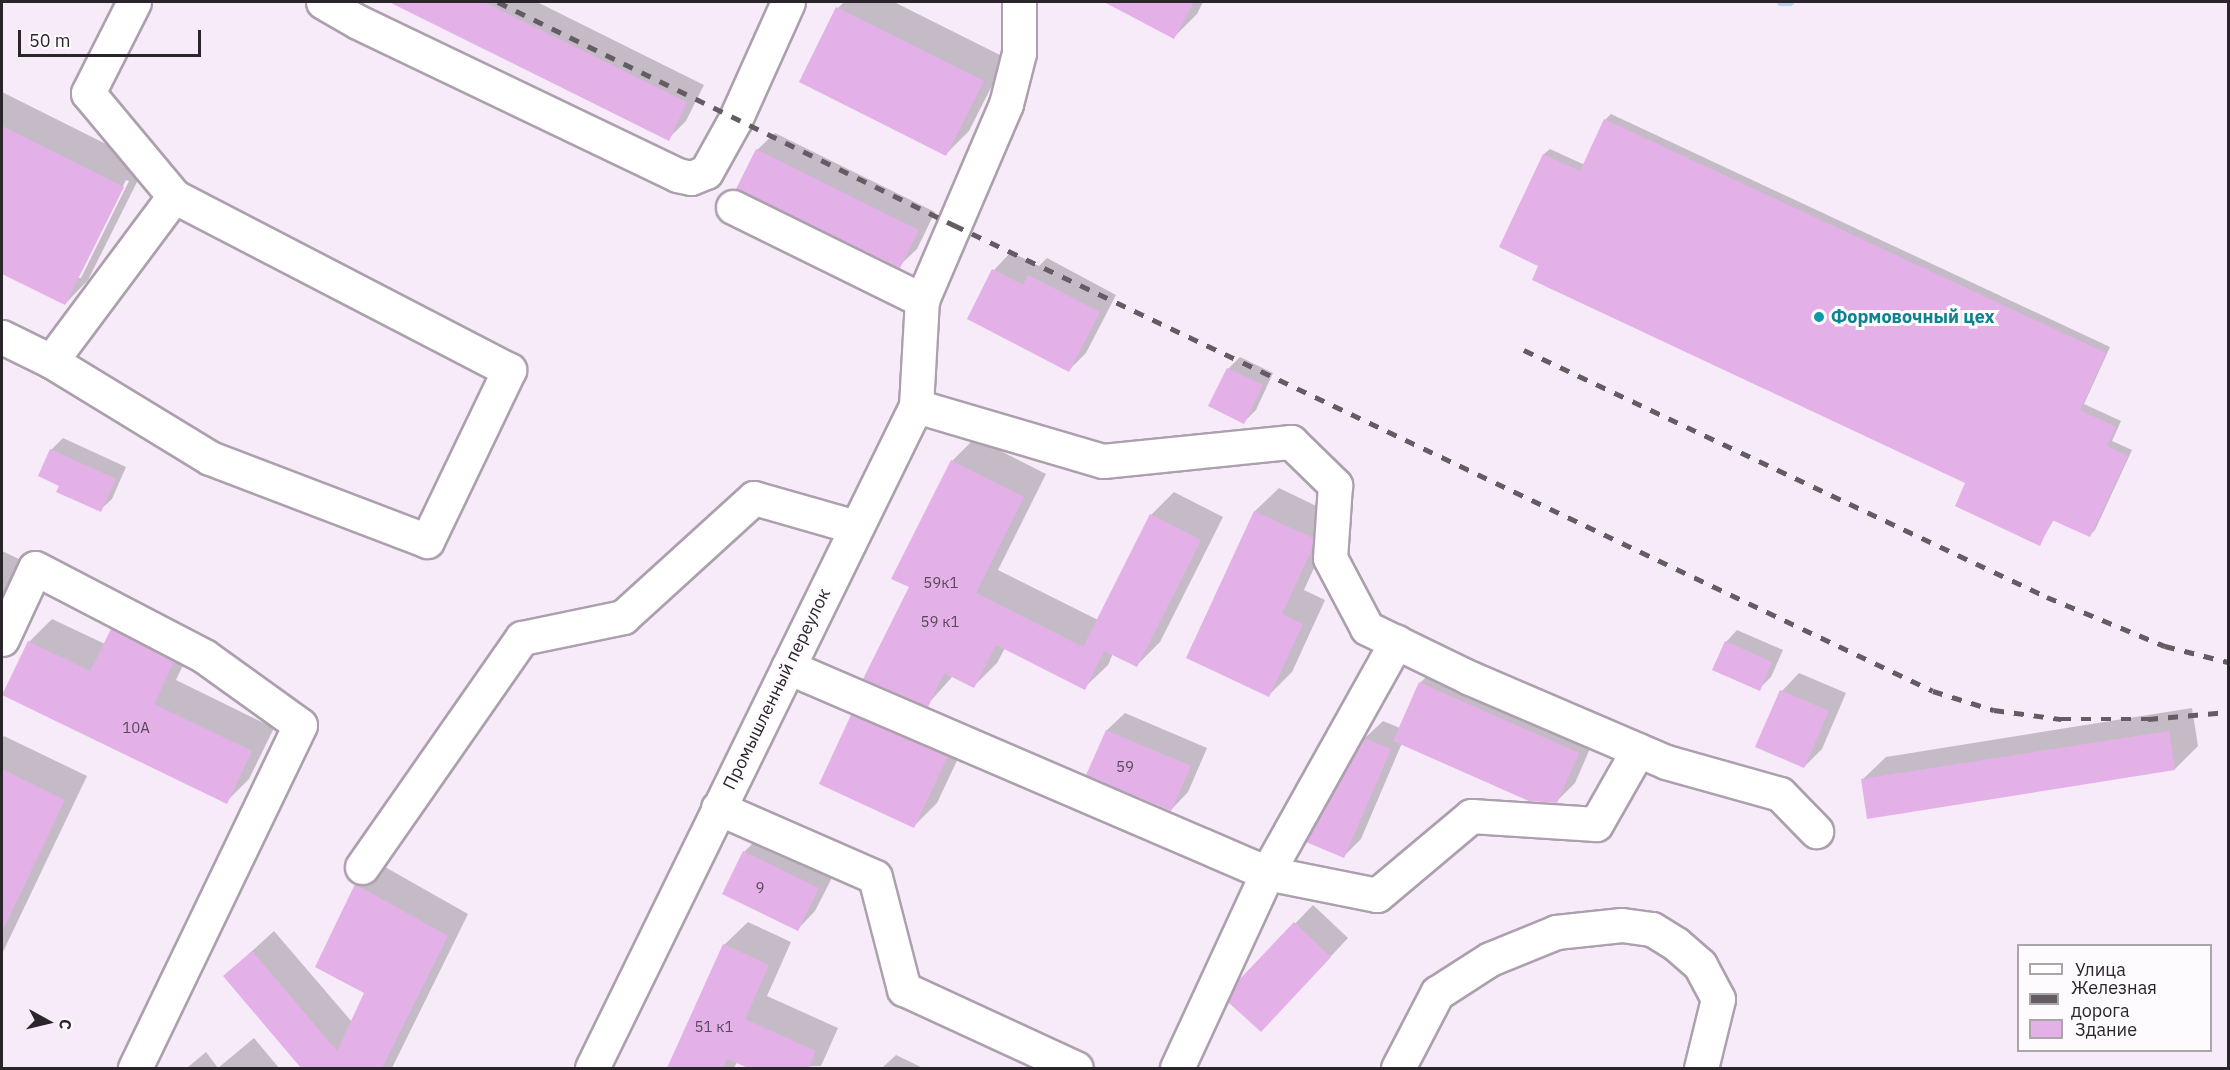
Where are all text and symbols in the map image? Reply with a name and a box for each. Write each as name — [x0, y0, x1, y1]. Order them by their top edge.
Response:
scale bar — [21, 18, 204, 56]
text: 50 m — [29, 29, 71, 52]
place label: Формовочный цех — [1831, 306, 1995, 328]
marker: Формовочный цех — [1812, 310, 1826, 324]
house number: 59к1 — [923, 574, 959, 592]
street label: Промышленный переулок — [719, 585, 835, 793]
house number: 59 к1 — [921, 613, 959, 631]
house number: 10А — [122, 719, 150, 737]
house number: 59 — [1116, 758, 1134, 776]
house number: 9 — [756, 879, 764, 897]
legend — [2017, 944, 2212, 1052]
text: Улица — [2075, 958, 2126, 981]
text: Железная дорога — [2071, 976, 2157, 1022]
north arrow — [18, 992, 78, 1052]
text: С — [55, 1018, 76, 1031]
house number: 51 к1 — [695, 1018, 733, 1036]
text: Здание — [2075, 1018, 2137, 1041]

